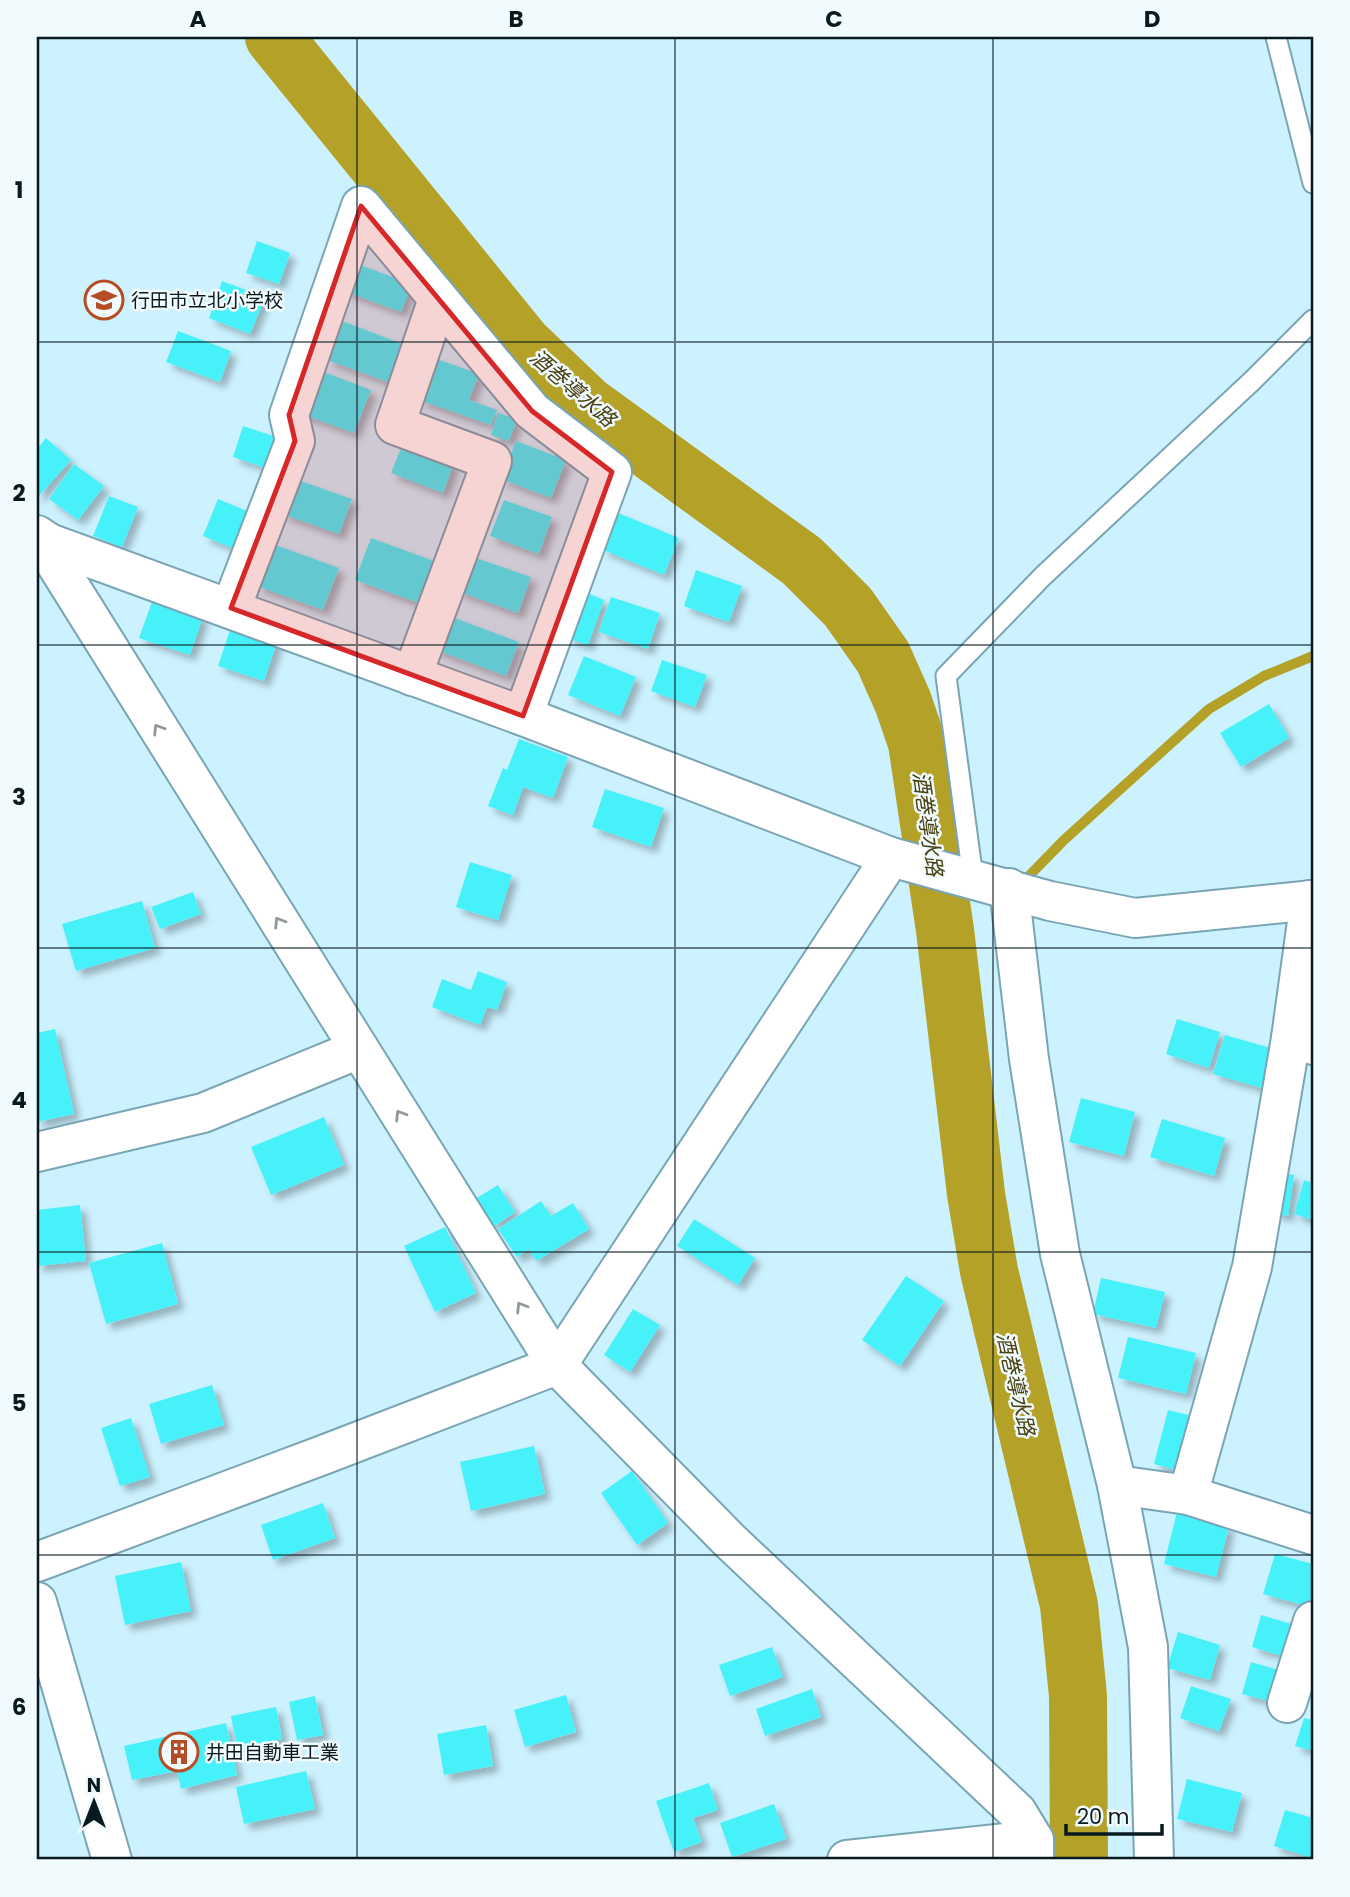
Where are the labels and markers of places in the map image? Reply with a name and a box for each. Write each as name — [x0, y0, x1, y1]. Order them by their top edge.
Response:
school or university icon: 行田市立北小学校 — [83, 279, 125, 321]
place label: 行田市立北小学校 — [131, 287, 283, 314]
building icon: 井田自動車工業 — [158, 1731, 200, 1773]
place label: 井田自動車工業 — [206, 1739, 339, 1766]

